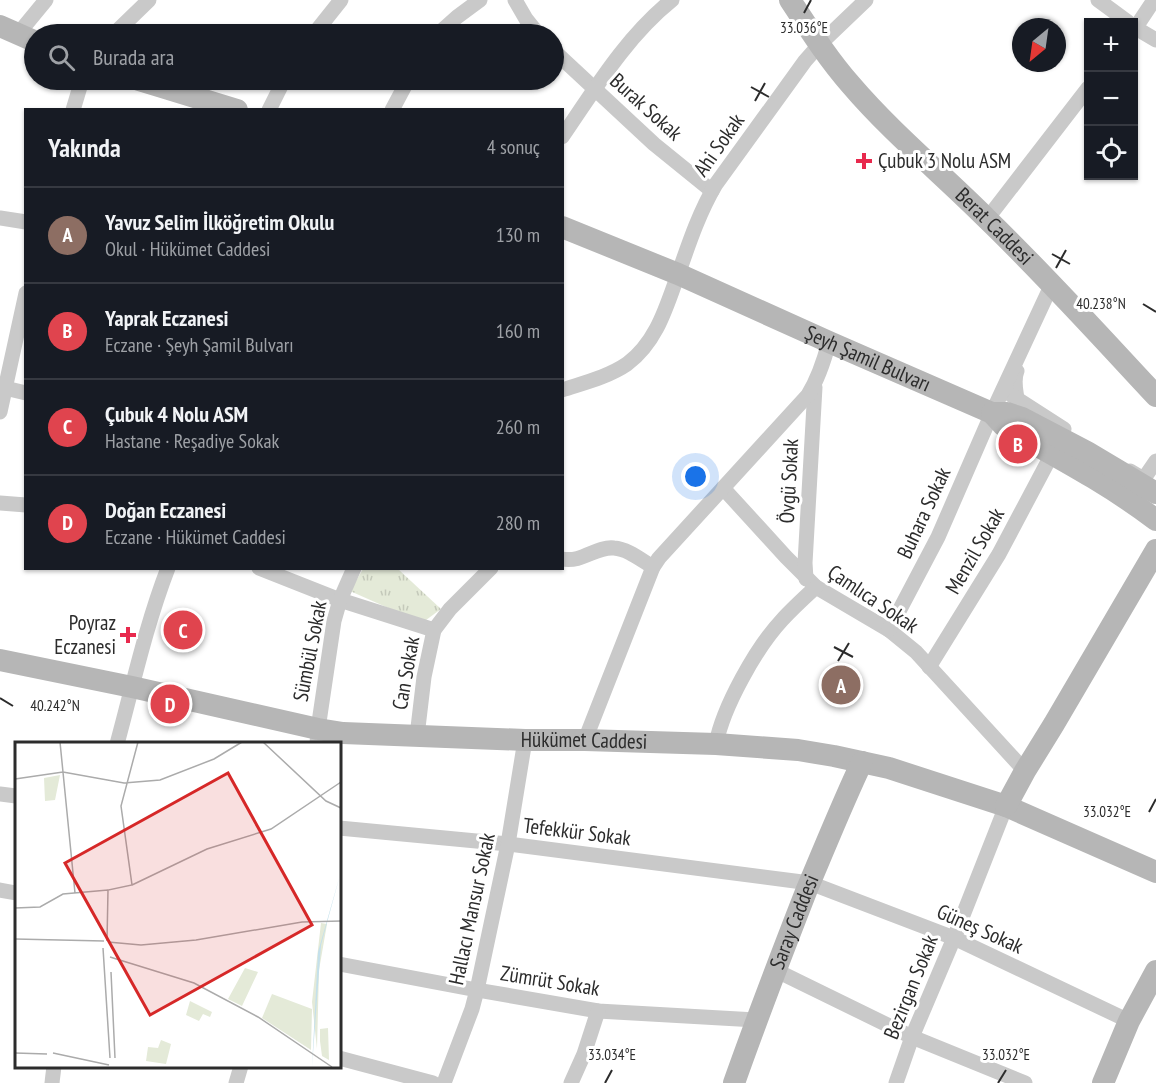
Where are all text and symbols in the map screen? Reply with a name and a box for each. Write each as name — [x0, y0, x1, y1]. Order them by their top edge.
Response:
text: 33.036°E — [780, 18, 828, 37]
north arrow — [1012, 18, 1066, 72]
map controls — [1084, 18, 1138, 180]
button: + — [1084, 18, 1138, 72]
search box — [24, 24, 564, 90]
icon: search — [45, 41, 78, 74]
text: Burada ara — [93, 43, 174, 71]
street label: Burak Sokak — [605, 67, 688, 146]
button: − — [1084, 72, 1138, 126]
street label: Ahi Sokak — [687, 108, 750, 182]
button: locate — [1084, 126, 1138, 180]
text: Yakında — [48, 131, 121, 164]
text: 4 sonuç — [487, 134, 540, 160]
place label: Çubuk 3 Nolu ASM — [878, 147, 1011, 174]
marker: Çubuk 3 Nolu ASM — [855, 152, 873, 170]
street label: Berat Caddesi — [950, 181, 1039, 270]
text: Yavuz Selim İlköğretim Okulu — [105, 208, 334, 236]
text: A — [62, 222, 73, 248]
text: 130 m — [496, 222, 540, 248]
text: Okul · Hükümet Caddesi — [105, 236, 270, 262]
text: 40.238°N — [1076, 294, 1126, 313]
text: Yaprak Eczanesi — [105, 304, 229, 332]
text: B — [63, 318, 72, 344]
text: 160 m — [496, 318, 540, 344]
street label: Şeyh Şamil Bulvarı — [801, 319, 935, 398]
text: Eczane · Şeyh Şamil Bulvarı — [105, 332, 294, 358]
text: Çubuk 4 Nolu ASM — [105, 400, 248, 428]
text: C — [63, 414, 72, 440]
text: 260 m — [496, 414, 540, 440]
pin: B — [998, 422, 1038, 466]
text: Hastane · Reşadiye Sokak — [105, 428, 279, 454]
street label: Övgü Sokak — [773, 438, 804, 524]
your location — [681, 462, 710, 491]
street label: Buhara Sokak — [891, 463, 956, 563]
text: Doğan Eczanesi — [105, 496, 226, 524]
street label: Menzil Sokak — [939, 503, 1010, 599]
text: D — [62, 510, 73, 536]
text: 280 m — [496, 510, 540, 536]
text: Eczane · Hükümet Caddesi — [105, 524, 286, 550]
street label: Çamlıca Sokak — [823, 558, 924, 639]
street label: Sümbül Sokak — [287, 598, 333, 704]
pin: C — [164, 608, 202, 652]
place label: Poyraz Eczanesi — [54, 609, 116, 660]
marker: Poyraz Eczanesi — [121, 628, 135, 642]
street label: Can Sokak — [386, 634, 425, 712]
pin: A — [822, 662, 860, 708]
pin: D — [150, 682, 190, 726]
text: 40.242°N — [30, 696, 80, 715]
street label: Hükümet Caddesi — [521, 726, 648, 755]
inset map — [15, 742, 340, 1068]
text: 33.032°E — [1083, 802, 1131, 821]
street label: Tefekkür Sokak — [522, 812, 632, 851]
street label: Hallacı Mansur Sokak — [442, 831, 501, 987]
street label: Saray Caddesi — [763, 870, 825, 973]
street label: Güneş Sokak — [933, 898, 1028, 960]
street label: Bezirgan Sokak — [877, 931, 944, 1043]
street label: Zümrüt Sokak — [499, 959, 602, 1002]
text: 33.034°E — [588, 1045, 636, 1064]
text: 33.032°E — [982, 1045, 1030, 1064]

